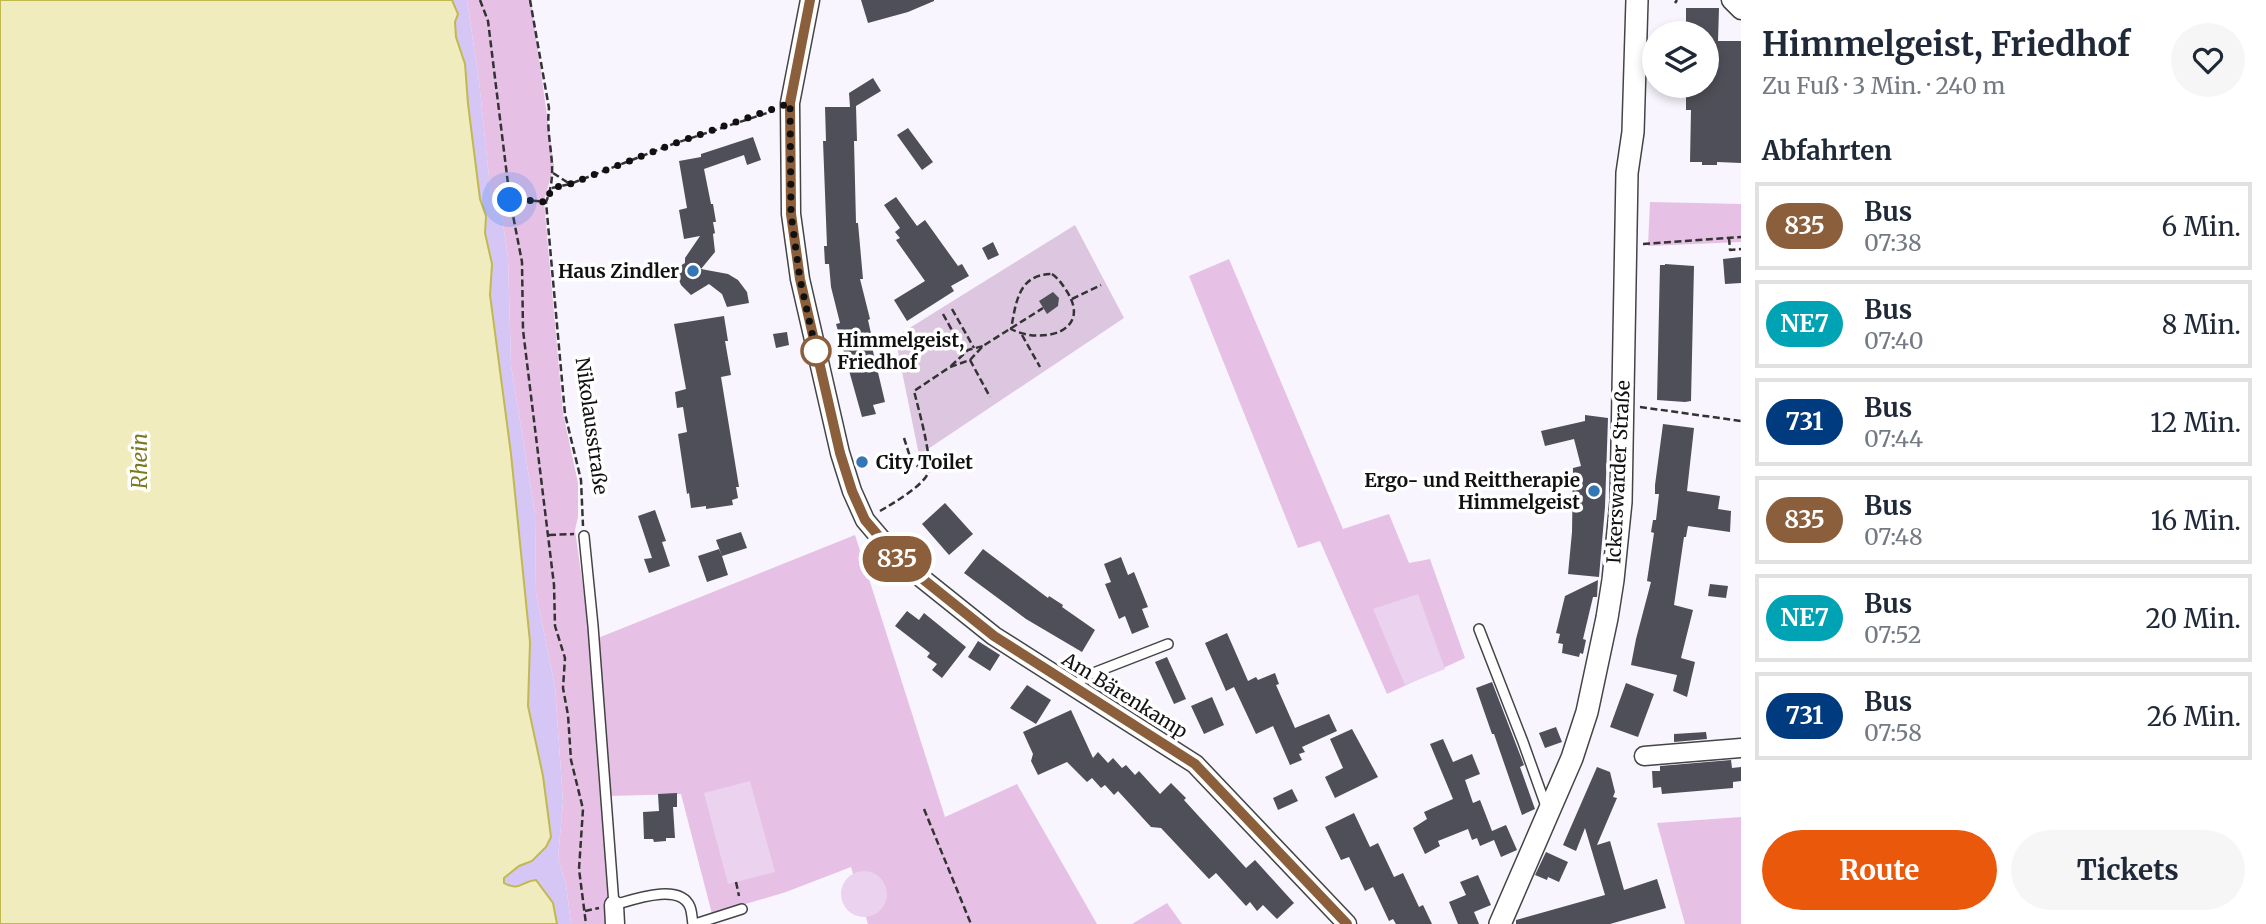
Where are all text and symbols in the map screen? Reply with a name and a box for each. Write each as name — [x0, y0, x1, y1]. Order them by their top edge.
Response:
map controls — [1642, 21, 1719, 98]
button: layers — [1642, 21, 1719, 98]
button: heart — [2171, 23, 2245, 97]
text: Himmelgeist, Friedhof — [1762, 24, 2130, 65]
text: Zu Fuß · 3 Min. · 240 m — [1762, 71, 2005, 100]
text: Abfahrten — [1762, 134, 1892, 167]
your location — [492, 182, 527, 217]
text: Bus — [1864, 195, 1912, 228]
text: 835 — [1784, 210, 1825, 241]
text: 6 Min. — [2162, 210, 2241, 243]
text: 07:38 — [1864, 228, 1922, 257]
place label: Haus Zindler — [558, 259, 679, 283]
marker: Haus Zindler — [685, 263, 701, 279]
text: Bus — [1864, 293, 1912, 326]
text: NE7 — [1780, 308, 1829, 339]
text: 8 Min. — [2162, 308, 2241, 341]
text: 07:40 — [1864, 326, 1923, 355]
place label: Himmelgeist, Friedhof — [837, 328, 964, 374]
marker: Himmelgeist, Friedhof — [801, 336, 831, 366]
street label: Nikolausstraße — [571, 356, 614, 496]
street label: Ickerswarder Straße — [1601, 380, 1635, 564]
text: Bus — [1864, 391, 1912, 424]
text: 731 — [1786, 406, 1823, 437]
text: 12 Min. — [2150, 406, 2241, 439]
text: 07:44 — [1864, 424, 1923, 453]
water label: Rhein — [126, 433, 153, 489]
place label: City Toilet — [876, 450, 973, 474]
marker: City Toilet — [854, 454, 870, 470]
place label: Ergo- und Reittherapie Himmelgeist — [1364, 468, 1580, 514]
marker: Ergo- und Reittherapie Himmelgeist — [1586, 483, 1602, 499]
text: Bus — [1864, 489, 1912, 522]
text: 835 — [1784, 504, 1825, 535]
text: 16 Min. — [2151, 504, 2241, 537]
text: 07:48 — [1864, 522, 1923, 551]
line badge: 835 — [857, 536, 937, 582]
text: 835 — [877, 543, 917, 574]
text: Bus — [1864, 587, 1912, 620]
text: NE7 — [1780, 602, 1829, 633]
text: 20 Min. — [2146, 602, 2241, 635]
text: 07:52 — [1864, 620, 1922, 649]
street label: Am Bärenkamp — [1057, 646, 1192, 743]
text: Bus — [1864, 685, 1912, 718]
text: 731 — [1786, 700, 1823, 731]
text: 26 Min. — [2147, 700, 2241, 733]
text: 07:58 — [1864, 718, 1922, 747]
button: Route — [1762, 830, 1997, 910]
button: Tickets — [2011, 830, 2245, 910]

